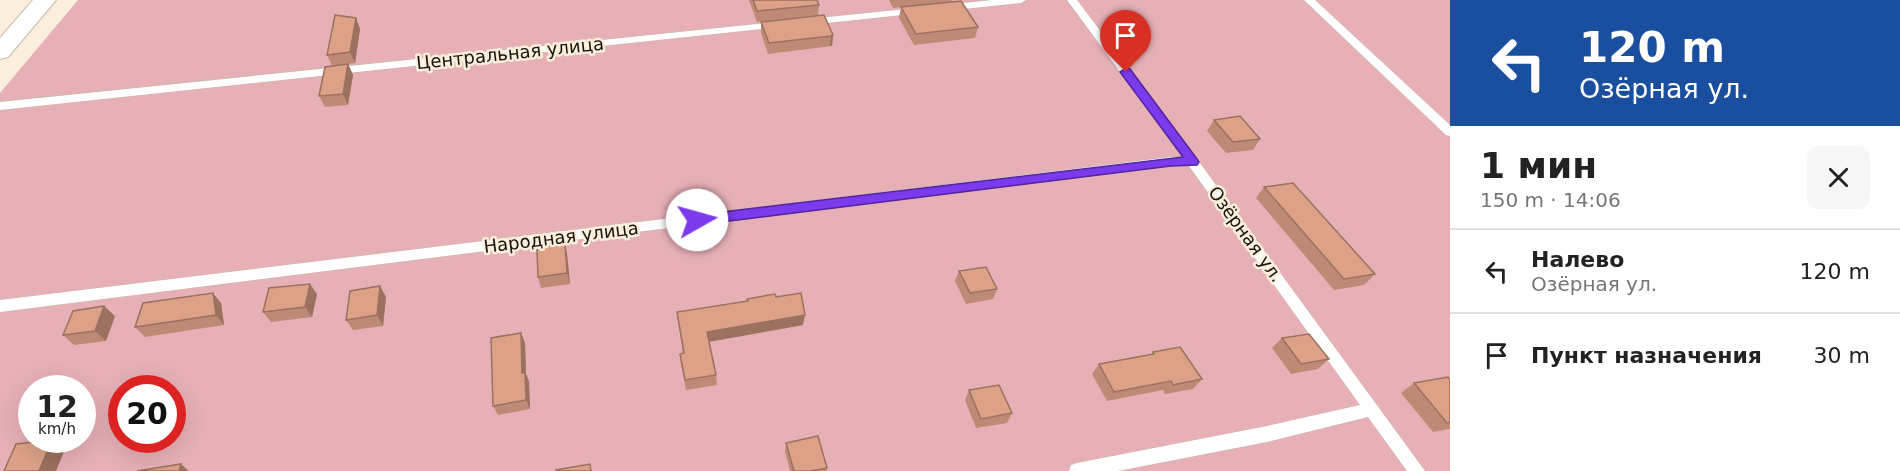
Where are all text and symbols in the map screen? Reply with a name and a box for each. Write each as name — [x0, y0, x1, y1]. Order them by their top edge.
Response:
pin — [1100, 10, 1151, 72]
icon: arrive — [1109, 19, 1142, 52]
text: 120 m — [1579, 23, 1725, 72]
icon: left — [1480, 24, 1558, 102]
street label: Центральная улица — [415, 33, 605, 73]
text: Озёрная ул. — [1579, 73, 1749, 104]
text: 1 мин — [1480, 145, 1597, 186]
button: close — [1807, 146, 1870, 209]
street label: Озёрная ул. — [1204, 182, 1288, 286]
position arrow — [665, 188, 729, 252]
text: 150 m · 14:06 — [1480, 188, 1621, 212]
street label: Народная улица — [482, 217, 640, 257]
text: Налево — [1531, 247, 1624, 272]
icon: left — [1480, 255, 1513, 288]
text: 120 m — [1800, 259, 1870, 284]
text: Озёрная ул. — [1531, 272, 1657, 296]
icon: arrive — [1480, 339, 1513, 372]
text: Пункт назначения — [1531, 343, 1762, 368]
text: 30 m — [1814, 343, 1870, 368]
speed limit sign: 20 — [108, 375, 186, 453]
text: 12 — [36, 389, 78, 424]
text: km/h — [38, 420, 76, 438]

